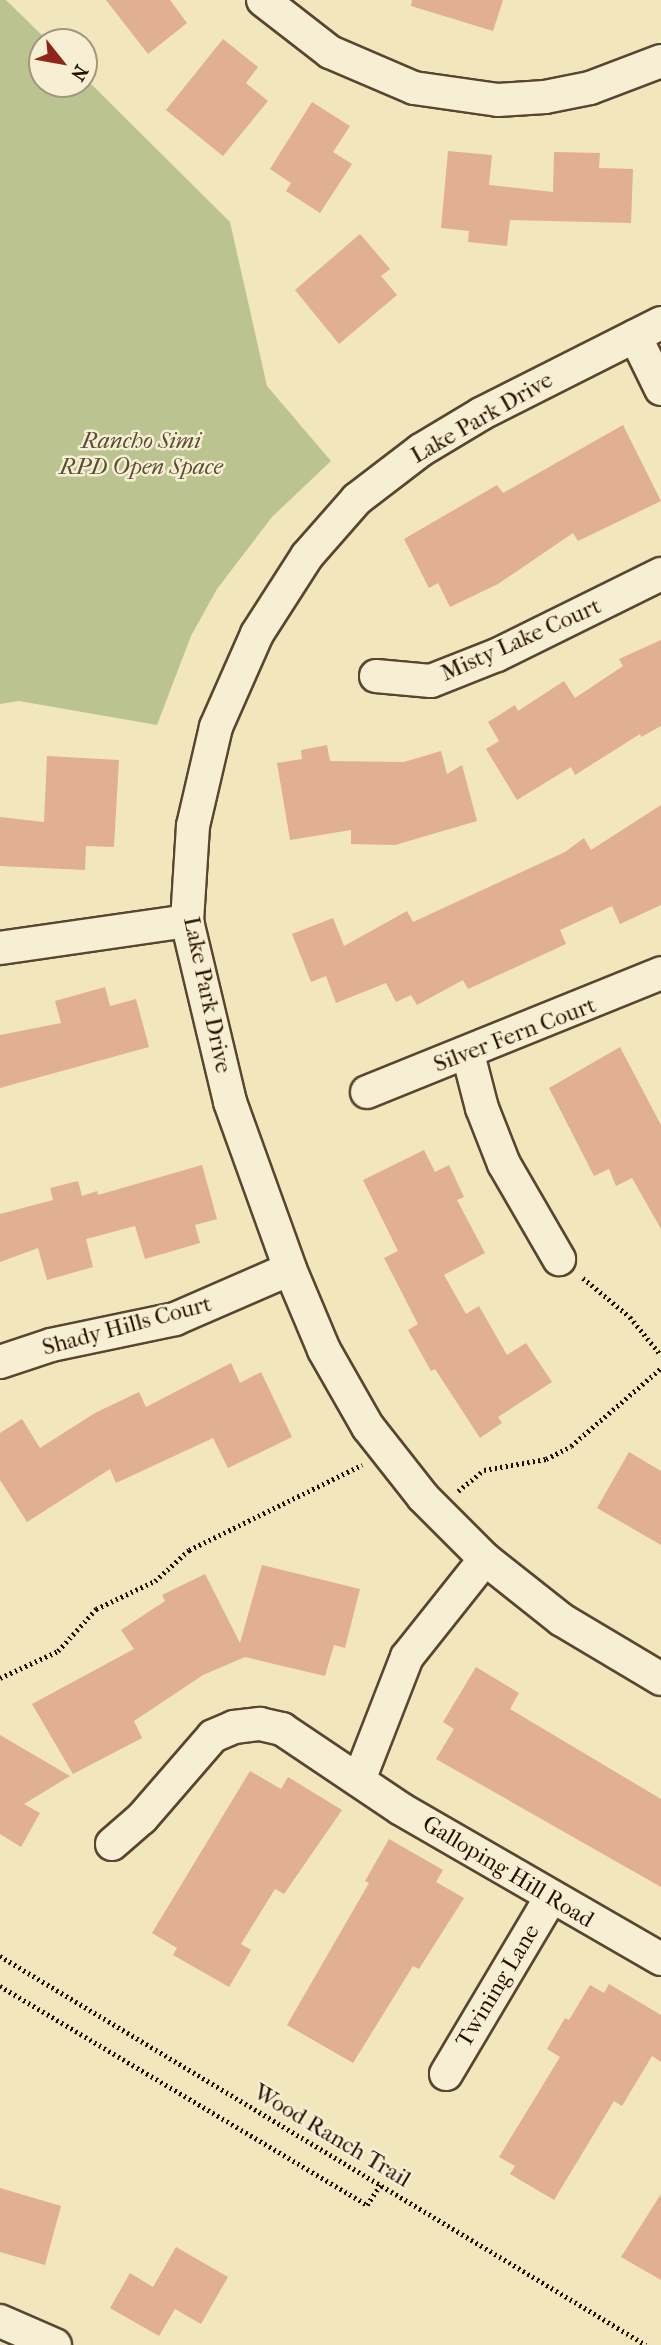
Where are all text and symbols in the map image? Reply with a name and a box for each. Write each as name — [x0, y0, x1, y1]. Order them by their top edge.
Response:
north arrow — [28, 28, 98, 98]
text: N — [66, 61, 92, 85]
street label: Lake Park Drive — [406, 366, 558, 470]
park label: Rancho Simi RPD Open Space — [59, 427, 223, 481]
street label: Misty Lake Court — [437, 592, 605, 688]
street label: Lake Park Drive — [177, 914, 237, 1076]
street label: Silver Fern Court — [430, 991, 600, 1079]
street label: Shady Hills Court — [39, 1290, 215, 1362]
street label: Galloping Hill Road — [417, 1810, 599, 1934]
street label: Twining Lane — [450, 1919, 546, 2053]
street label: Wood Ranch Trail — [249, 2078, 415, 2194]

